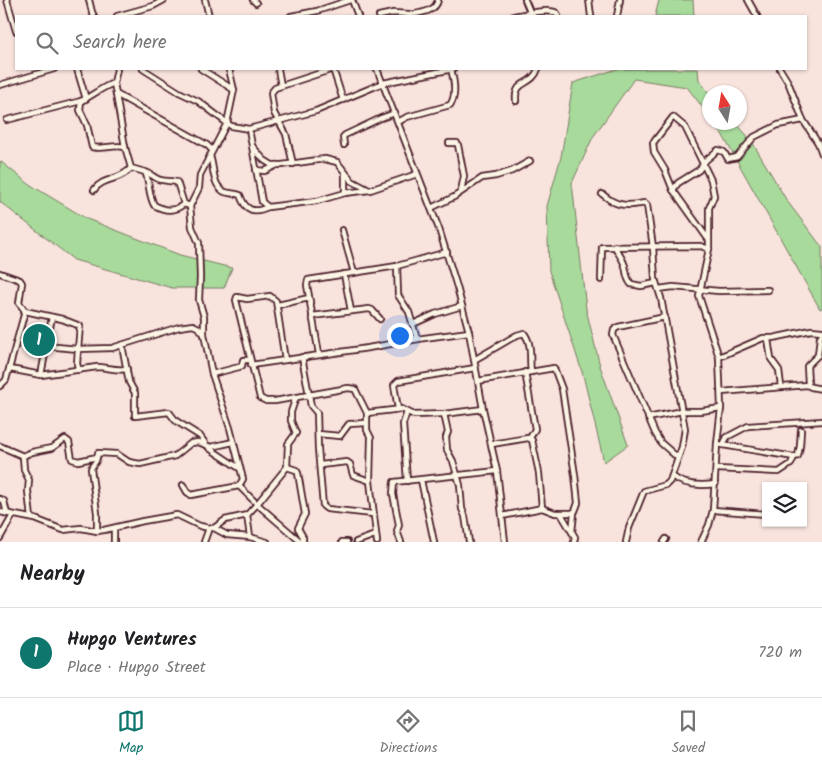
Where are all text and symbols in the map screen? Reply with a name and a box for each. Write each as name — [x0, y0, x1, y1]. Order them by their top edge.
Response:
search box — [15, 15, 807, 70]
text: Search here — [73, 28, 167, 58]
icon: search — [33, 29, 61, 57]
north arrow — [702, 85, 747, 130]
pin: 1 — [23, 321, 55, 359]
your location — [387, 323, 413, 349]
map controls — [762, 482, 807, 527]
button: layers — [762, 482, 807, 527]
text: Nearby — [20, 558, 85, 591]
text: Hupgo Ventures — [67, 625, 197, 655]
text: 1 — [34, 640, 38, 665]
text: 720 m — [758, 640, 802, 665]
text: Place · Hupgo Street — [67, 655, 206, 680]
tab: Map — [117, 707, 145, 759]
tab: Directions — [379, 707, 437, 759]
tab: Saved — [672, 707, 705, 759]

